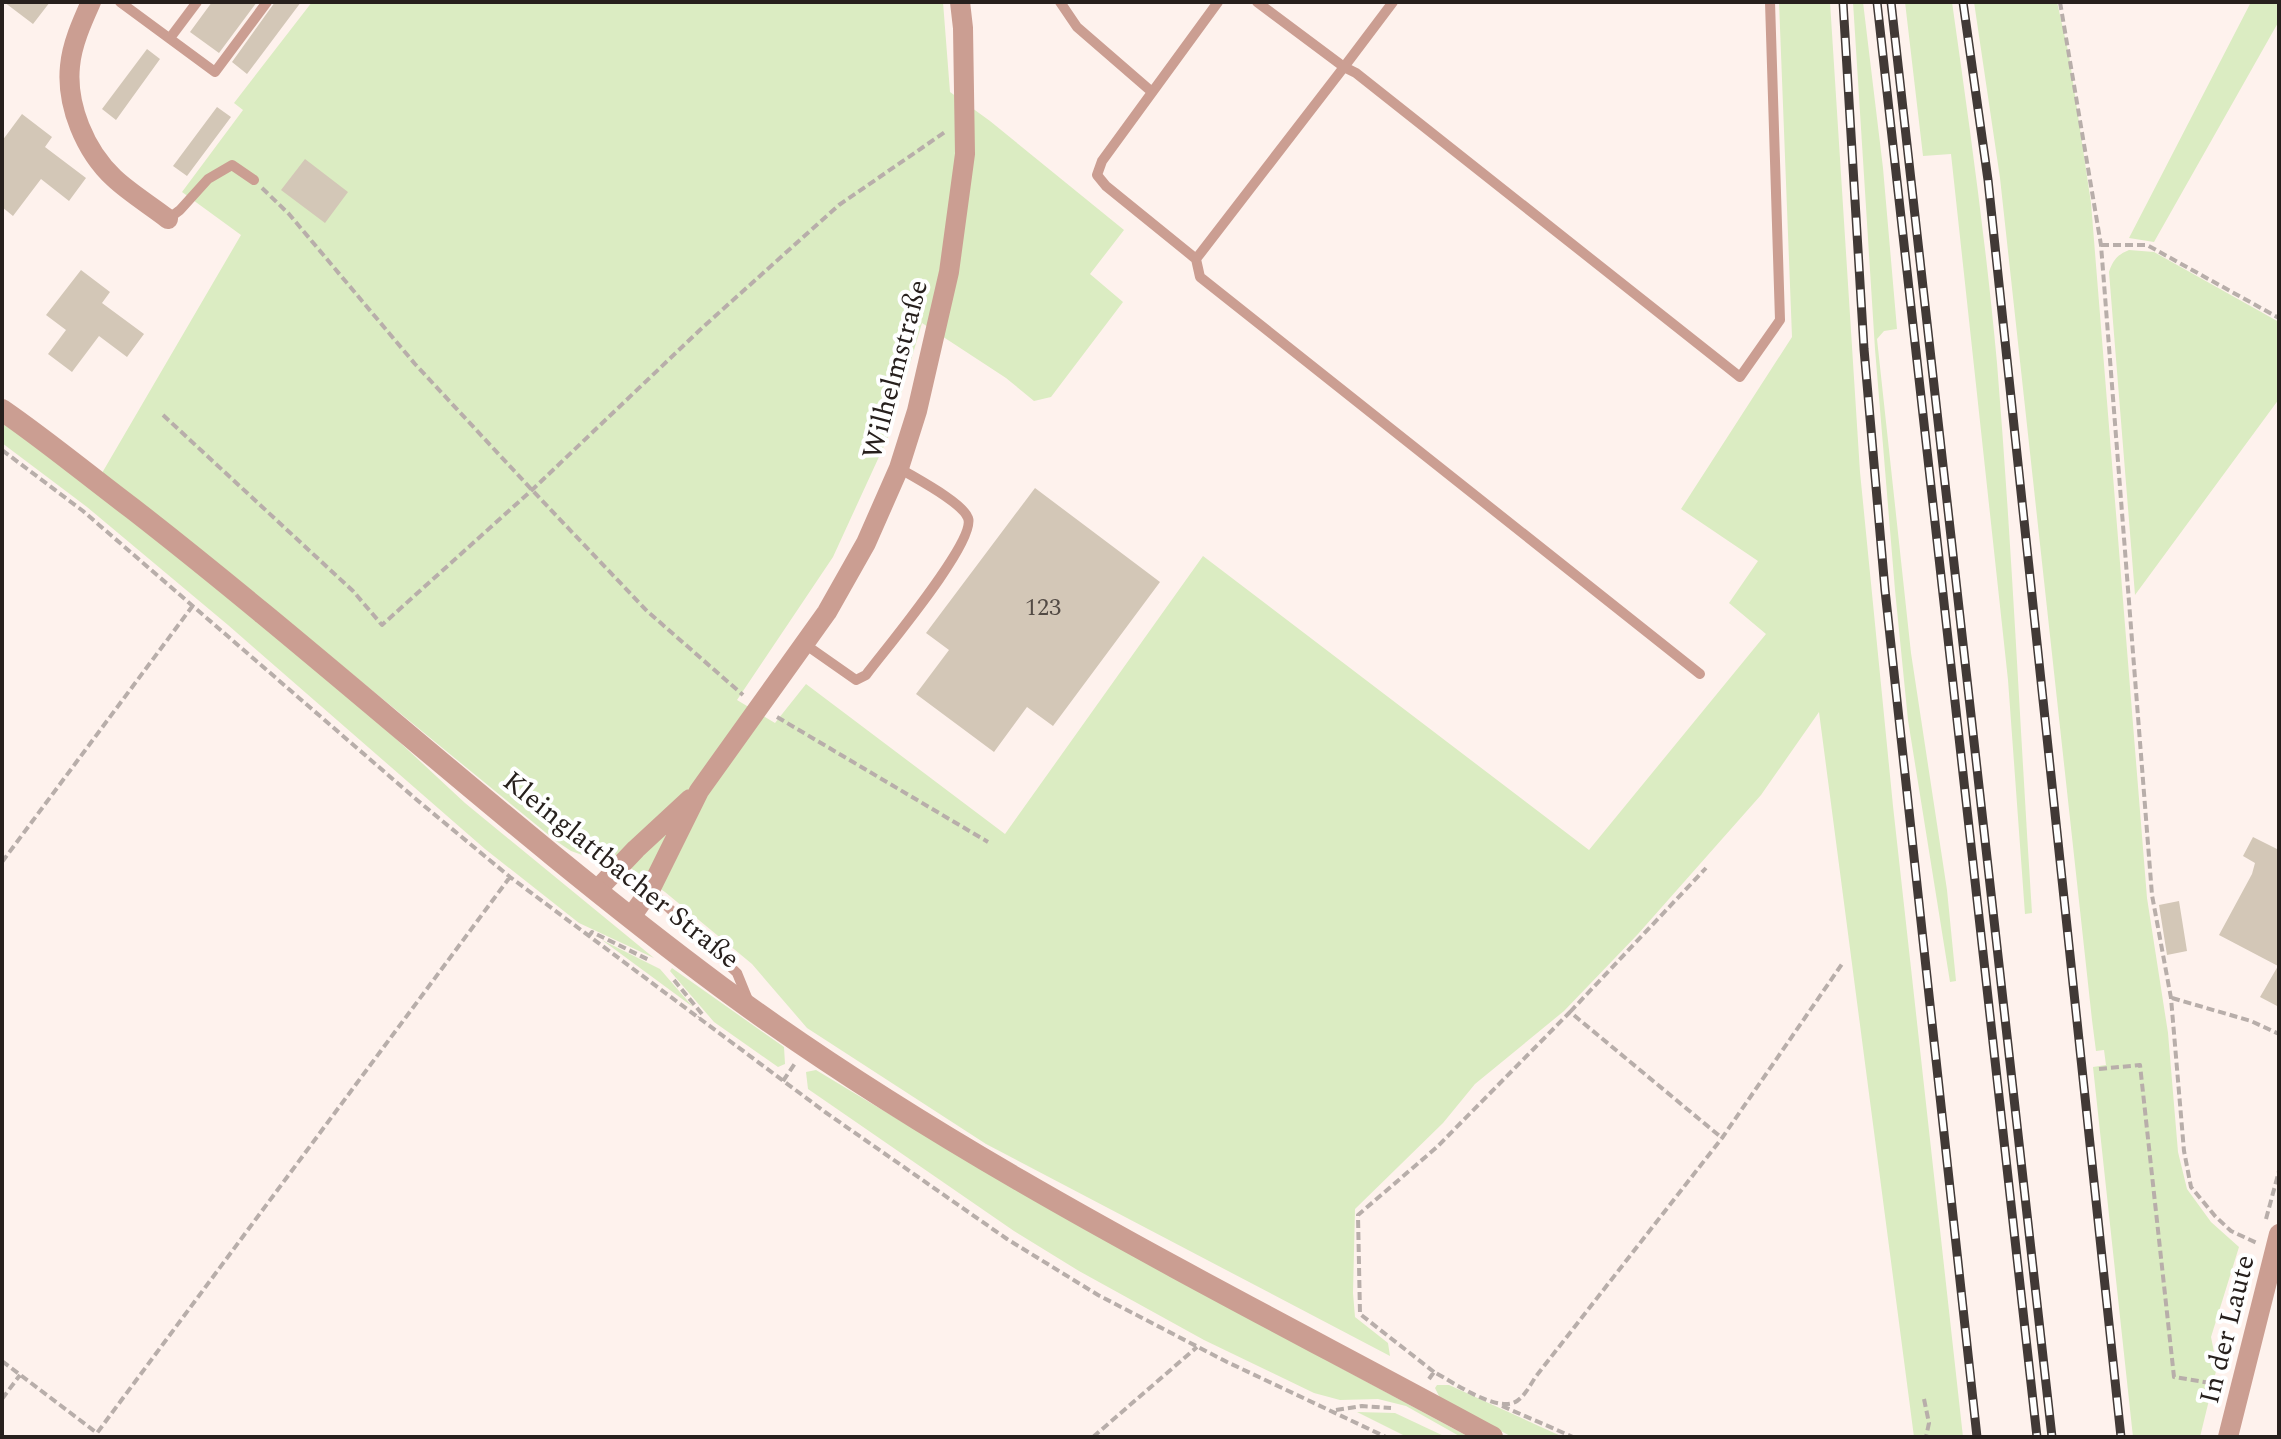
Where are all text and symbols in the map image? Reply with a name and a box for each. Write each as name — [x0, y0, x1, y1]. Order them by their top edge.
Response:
street label: Wilhelmstraße — [851, 275, 940, 464]
house number: 123 — [1025, 590, 1061, 626]
street label: Kleinglattbacher Straße — [493, 761, 749, 980]
street label: In der Laute — [2188, 1250, 2267, 1408]

